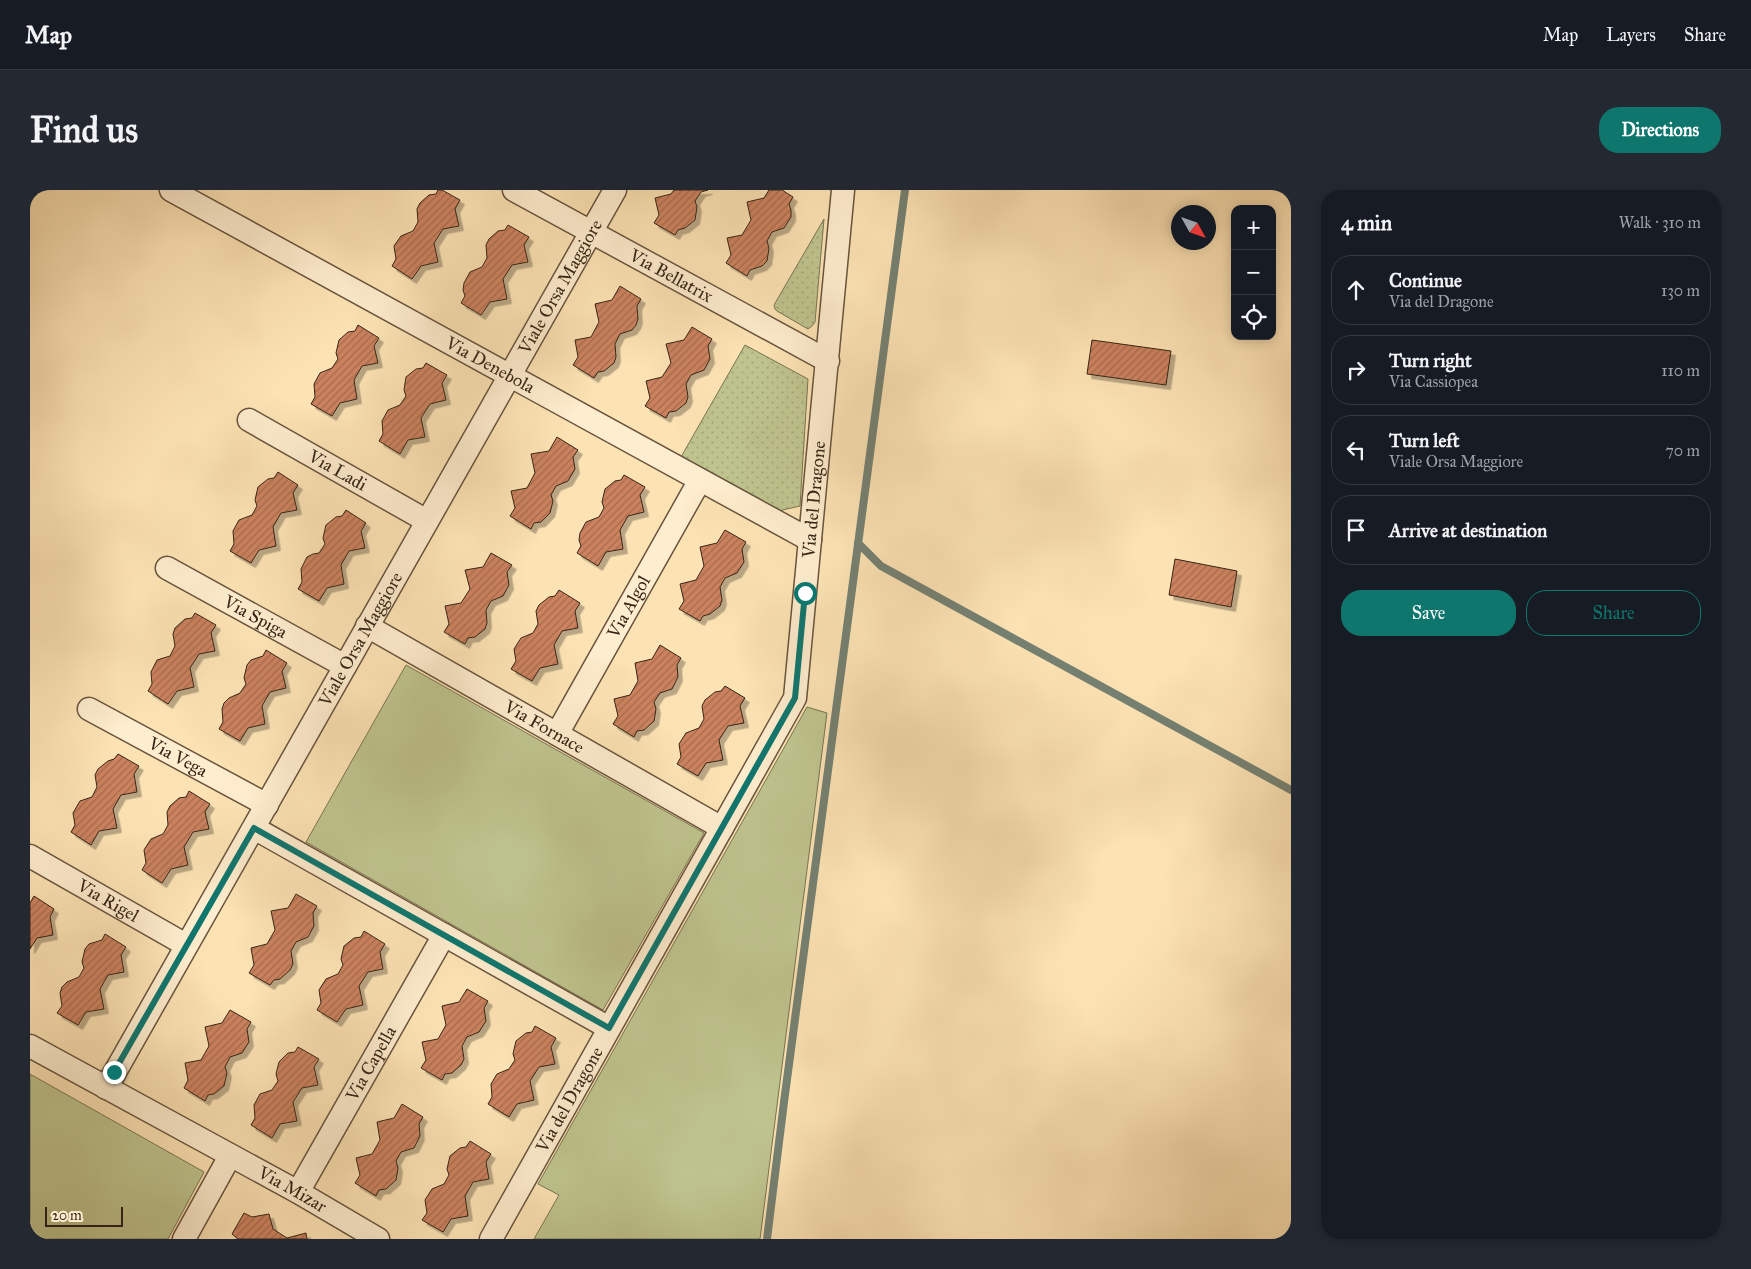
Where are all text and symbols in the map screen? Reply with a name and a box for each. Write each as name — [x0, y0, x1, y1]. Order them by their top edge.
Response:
text: Map — [25, 20, 72, 50]
text: Map — [1543, 24, 1578, 46]
text: Layers — [1606, 24, 1656, 46]
text: Share — [1684, 24, 1726, 46]
button: Directions — [1599, 107, 1721, 153]
text: Find us — [30, 109, 138, 152]
north arrow — [1171, 205, 1216, 250]
map controls — [1231, 205, 1276, 340]
button: + — [1231, 205, 1276, 250]
text: 4 min — [1341, 210, 1392, 236]
text: Walk · 310 m — [1619, 213, 1701, 232]
street label: Viale Orsa Maggiore — [513, 216, 607, 359]
street label: Via Bellatrix — [625, 244, 717, 307]
button: − — [1231, 250, 1276, 295]
text: Continue — [1389, 269, 1462, 292]
icon: ahead — [1342, 276, 1370, 304]
text: 130 m — [1661, 281, 1700, 300]
text: Via del Dragone — [1389, 292, 1494, 311]
button: locate — [1231, 295, 1276, 340]
street label: Via Denebola — [441, 331, 539, 398]
text: Turn right — [1389, 349, 1472, 372]
icon: right — [1342, 356, 1370, 384]
text: 110 m — [1661, 361, 1700, 380]
text: Via Cassiopea — [1389, 372, 1478, 391]
text: Turn left — [1389, 429, 1459, 452]
icon: left — [1342, 436, 1370, 464]
street label: Via del Dragone — [797, 440, 830, 560]
text: 70 m — [1665, 441, 1700, 460]
street label: Via Ladi — [304, 445, 371, 496]
text: Viale Orsa Maggiore — [1389, 452, 1523, 471]
icon: arrive — [1342, 516, 1370, 544]
text: Arrive at destination — [1389, 519, 1547, 542]
street label: Viale Orsa Maggiore — [313, 568, 407, 711]
street label: Via Algol — [602, 571, 655, 643]
route start — [794, 582, 817, 605]
street label: Via Spiga — [219, 590, 291, 643]
button: Save — [1341, 590, 1516, 636]
button: Share — [1526, 590, 1701, 636]
street label: Via Fornace — [499, 695, 588, 758]
street label: Via Vega — [144, 732, 212, 782]
street label: Via Rigel — [73, 874, 143, 927]
street label: Via Capella — [341, 1022, 401, 1106]
street label: Via del Dragone — [530, 1043, 608, 1157]
route end — [103, 1061, 126, 1084]
street label: Via Mizar — [253, 1161, 331, 1218]
scale bar — [45, 1204, 122, 1227]
text: 20 m — [52, 1207, 82, 1224]

